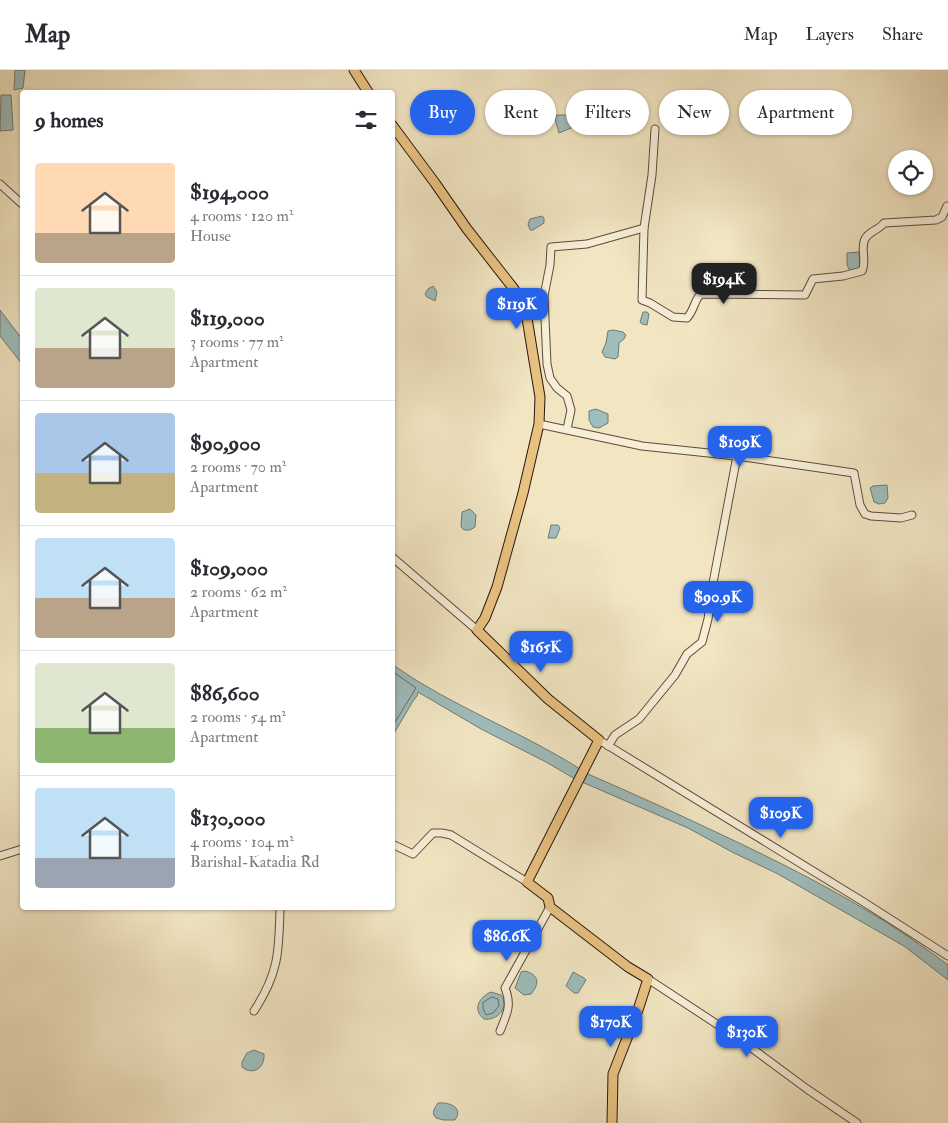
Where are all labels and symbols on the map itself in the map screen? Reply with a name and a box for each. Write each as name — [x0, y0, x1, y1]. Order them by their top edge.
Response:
pin: $194K — [689, 262, 759, 305]
pin: $119K — [482, 288, 552, 330]
pin: $109K — [705, 426, 775, 468]
pin: $90.9K — [677, 580, 759, 623]
pin: $165K — [506, 630, 576, 673]
pin: $109K — [746, 796, 816, 839]
pin: $86.6K — [466, 920, 548, 962]
pin: $170K — [576, 1006, 646, 1048]
pin: $130K — [712, 1016, 782, 1058]

